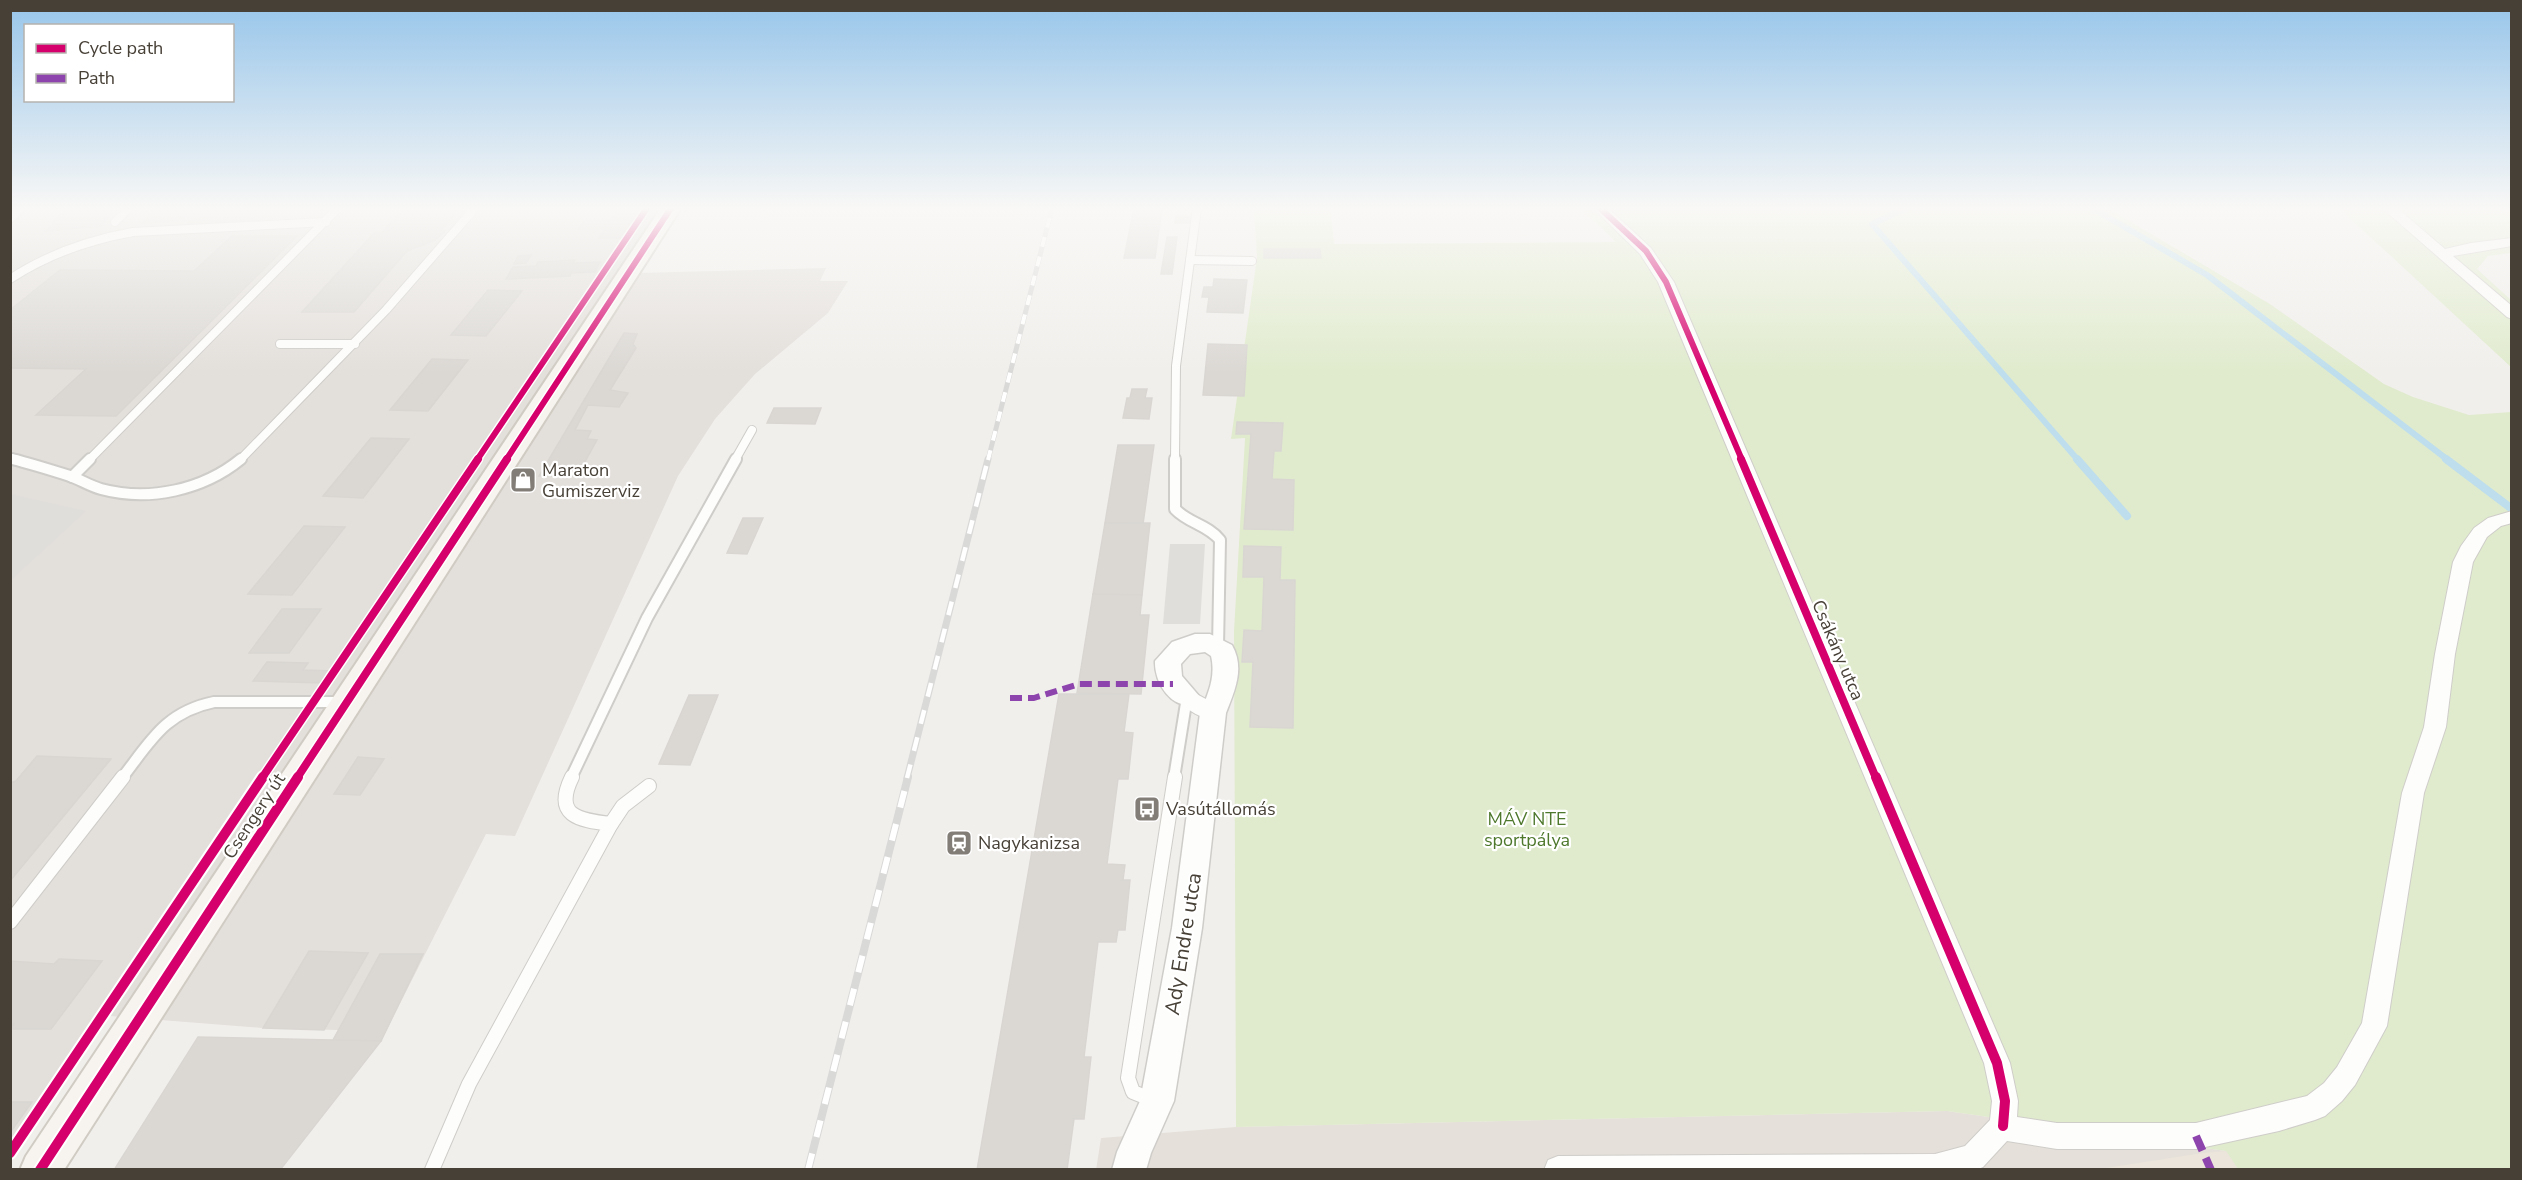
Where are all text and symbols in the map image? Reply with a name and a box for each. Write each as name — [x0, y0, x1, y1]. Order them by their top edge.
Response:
legend — [24, 24, 234, 102]
text: Cycle path — [78, 36, 163, 60]
text: Path — [78, 66, 115, 90]
place label: Maraton Gumiszerviz — [542, 458, 640, 503]
shop icon: Maraton Gumiszerviz — [508, 465, 538, 495]
street label: Csákány utca — [1806, 596, 1870, 704]
street label: Csengery út — [217, 768, 291, 864]
bus stop icon: Vasútállomás — [1132, 794, 1162, 824]
place label: Vasútállomás — [1165, 797, 1276, 821]
park label: MÁV NTE sportpálya — [1484, 807, 1570, 852]
station icon: Nagykanizsa — [944, 828, 974, 858]
place label: Nagykanizsa — [978, 831, 1080, 855]
street label: Ady Endre utca — [1158, 871, 1208, 1017]

